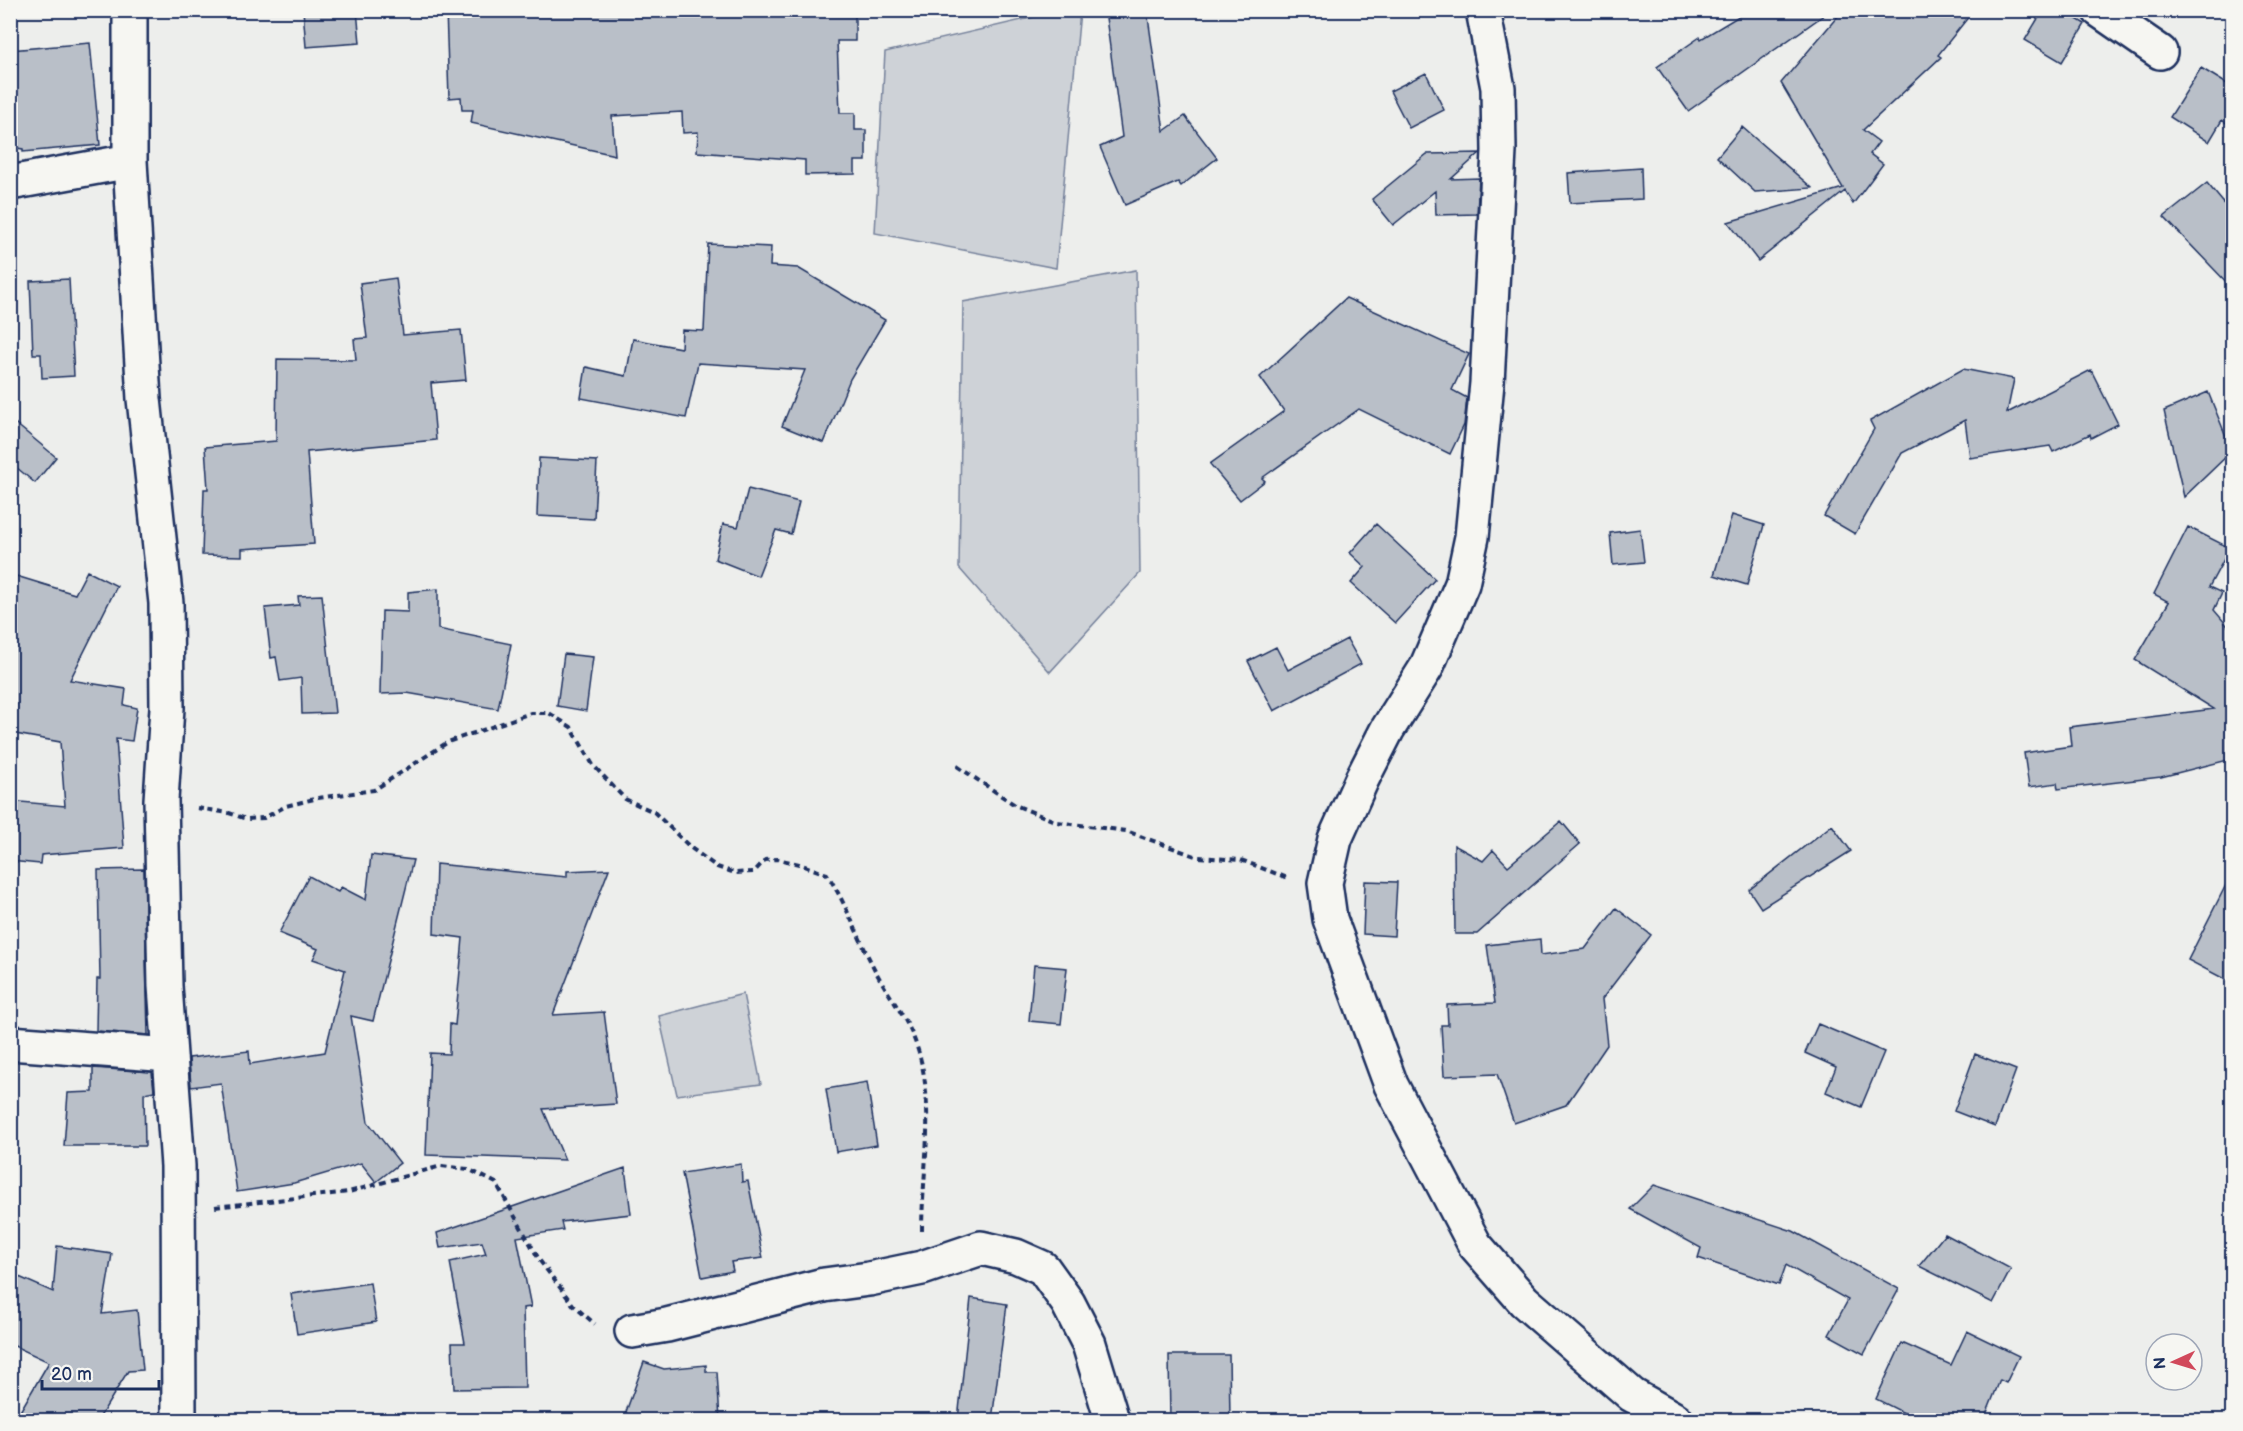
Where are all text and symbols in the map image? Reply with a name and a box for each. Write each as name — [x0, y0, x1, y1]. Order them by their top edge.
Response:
north arrow — [2144, 1332, 2204, 1392]
scale bar — [42, 1353, 159, 1391]
text: N — [2151, 1356, 2170, 1370]
text: 20 m — [51, 1364, 92, 1385]

